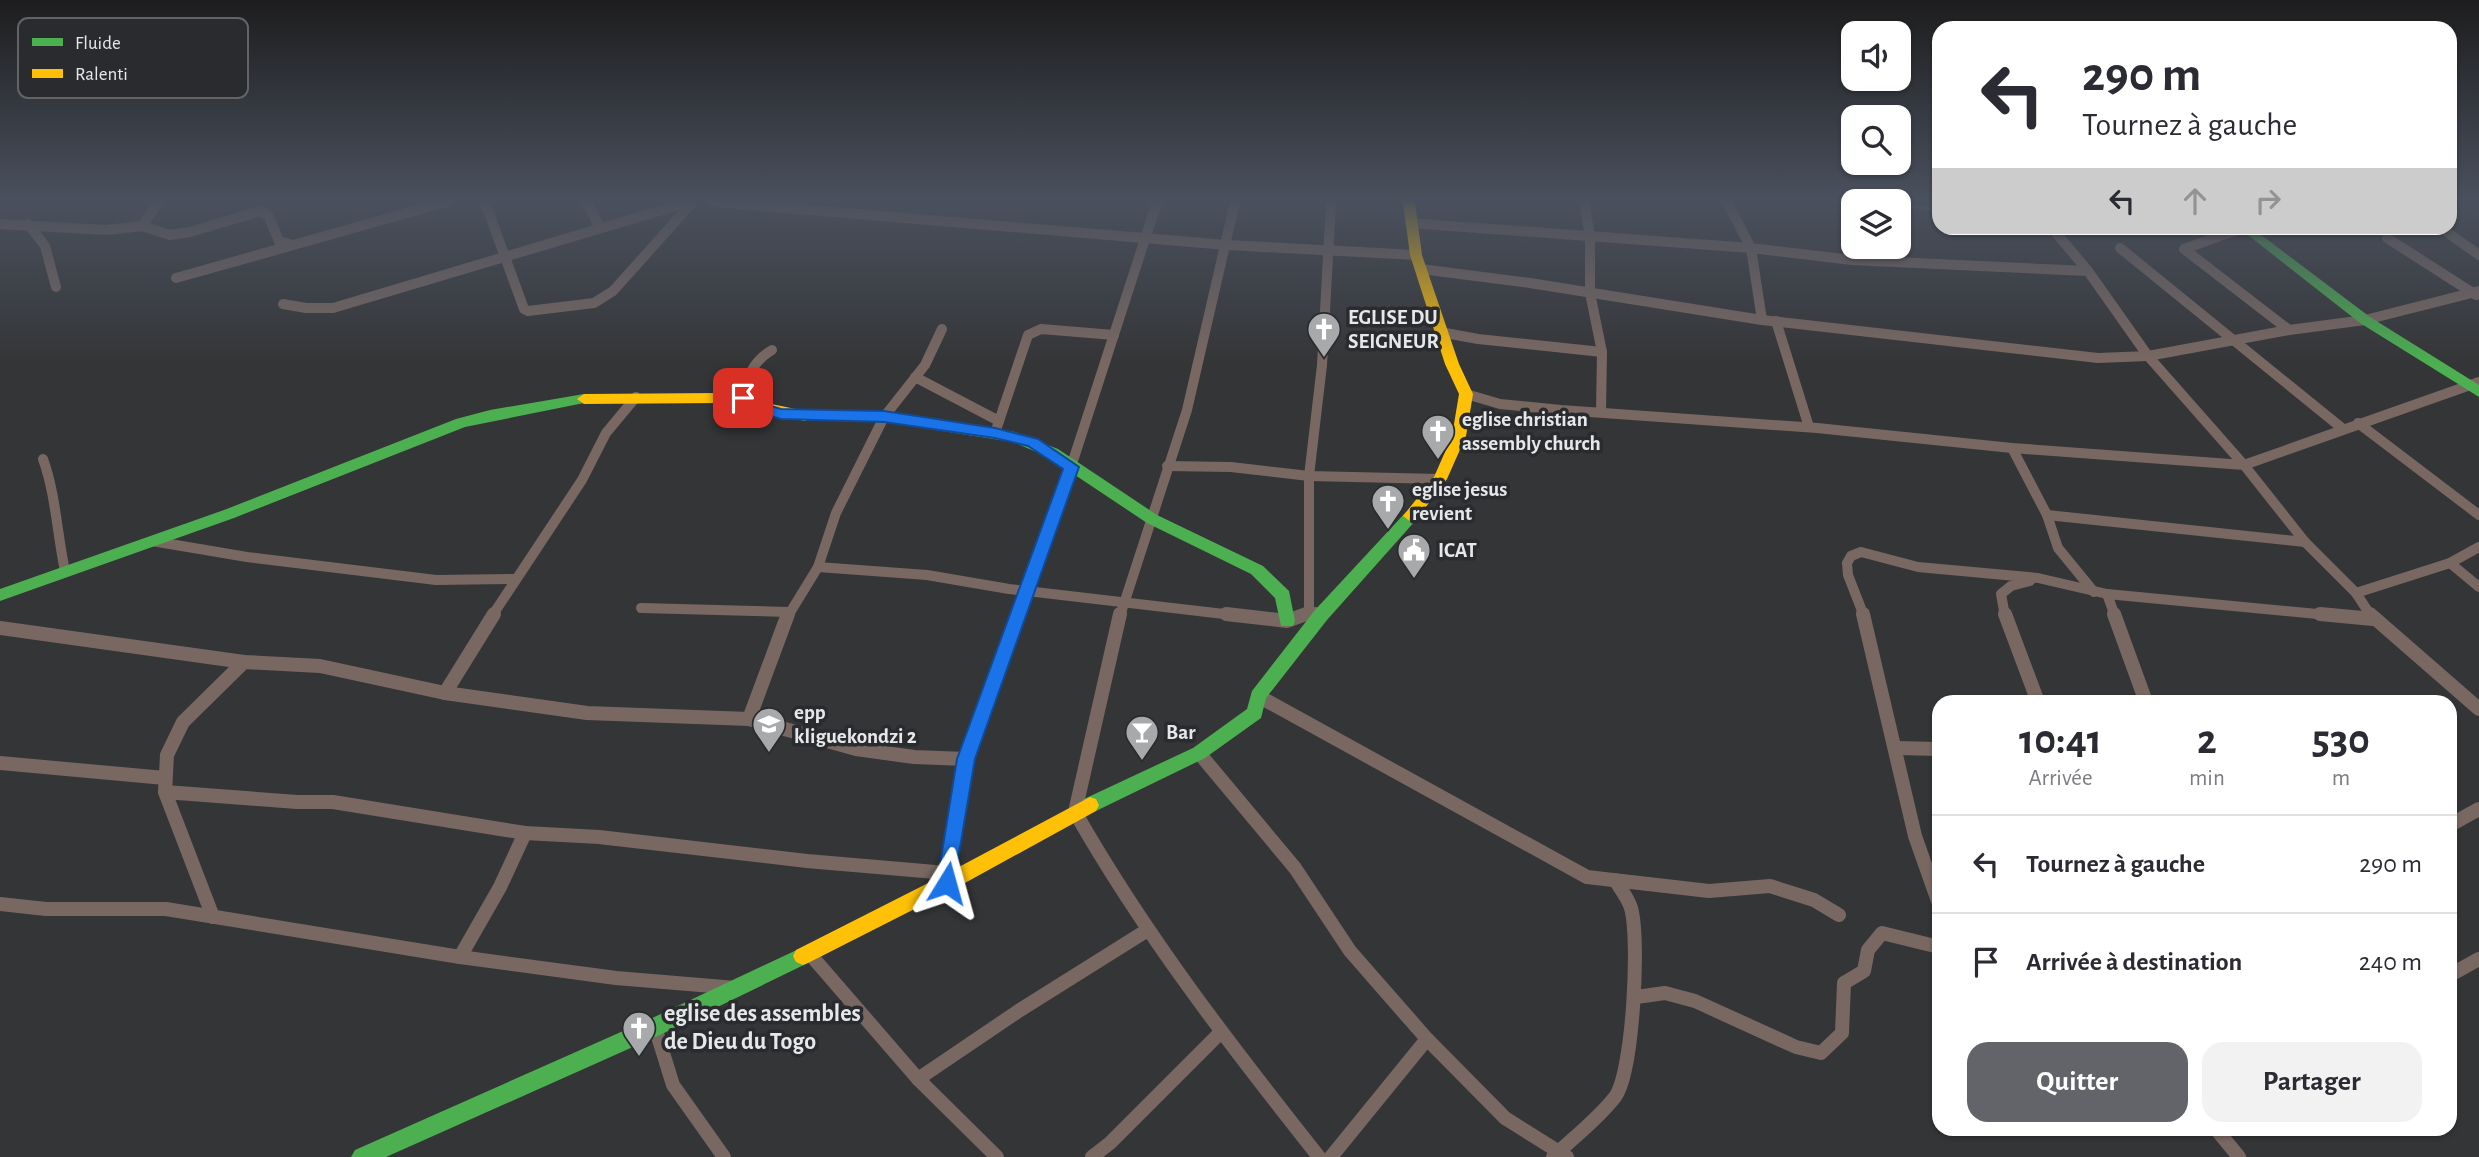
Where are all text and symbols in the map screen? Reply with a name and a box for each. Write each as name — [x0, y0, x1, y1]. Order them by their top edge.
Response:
legend — [18, 18, 248, 98]
map controls — [1841, 21, 1911, 259]
button: sound — [1841, 21, 1911, 91]
text: Fluide — [75, 34, 121, 53]
icon: left — [1967, 49, 2058, 140]
text: 290 m — [2082, 51, 2201, 100]
text: Ralenti — [75, 65, 128, 84]
button: search — [1841, 105, 1911, 175]
text: Tournez à gauche — [2082, 109, 2297, 141]
icon: left — [2103, 182, 2141, 220]
icon: ahead — [2176, 182, 2214, 220]
icon: right — [2249, 182, 2287, 220]
button: layers — [1841, 189, 1911, 259]
place label: EGLISE DU SEIGNEUR — [1348, 307, 1439, 352]
church icon: EGLISE DU SEIGNEUR — [1305, 310, 1343, 359]
pin — [713, 368, 773, 428]
icon: arrive — [724, 379, 762, 417]
place label: eglise christian assembly church — [1462, 409, 1601, 454]
church icon: eglise christian assembly church — [1419, 412, 1457, 461]
place label: eglise jesus revient — [1412, 479, 1507, 524]
church icon: eglise jesus revient — [1369, 482, 1407, 531]
public building icon: ICAT — [1395, 531, 1433, 580]
place label: ICAT — [1438, 540, 1477, 561]
place label: epp kliguekondzi 2 — [794, 702, 917, 747]
school or university icon: epp kliguekondzi 2 — [750, 705, 788, 754]
bar icon: Bar — [1123, 713, 1161, 762]
text: 10:41 — [2019, 719, 2102, 761]
text: 2 — [2197, 719, 2217, 761]
text: 530 — [2312, 719, 2370, 761]
place label: Bar — [1166, 722, 1196, 743]
text: Arrivée — [2028, 767, 2093, 790]
text: min — [2189, 767, 2225, 790]
text: m — [2332, 767, 2350, 790]
icon: left — [1967, 845, 2005, 883]
position arrow — [910, 846, 984, 920]
text: Tournez à gauche — [2026, 851, 2205, 877]
text: 290 m — [2359, 851, 2422, 877]
icon: arrive — [1967, 943, 2005, 981]
text: Arrivée à destination — [2026, 949, 2242, 975]
text: 240 m — [2359, 949, 2422, 975]
place label: eglise des assembles de Dieu du Togo — [664, 1002, 861, 1054]
church icon: eglise des assembles de Dieu du Togo — [620, 1009, 658, 1058]
button: Quitter — [1967, 1042, 2188, 1122]
button: Partager — [2202, 1042, 2422, 1122]

